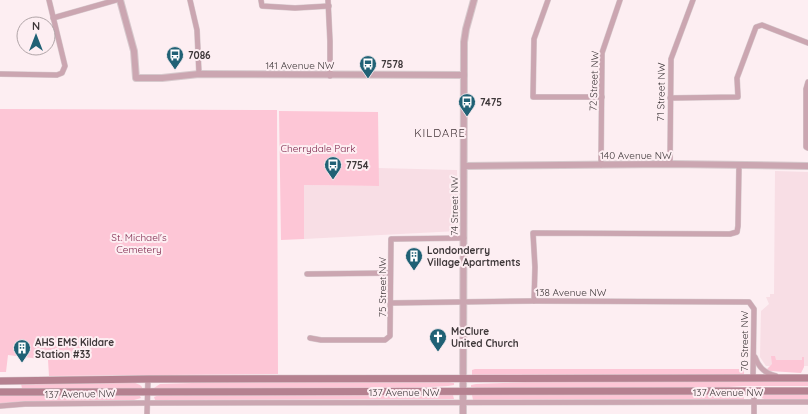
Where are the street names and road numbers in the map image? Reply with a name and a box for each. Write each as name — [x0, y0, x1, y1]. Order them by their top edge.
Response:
street label: 72 Street NW — [586, 50, 602, 111]
street label: 141 Avenue NW — [265, 59, 335, 72]
street label: 71 Street NW — [654, 62, 668, 122]
street label: 140 Avenue NW — [600, 149, 672, 162]
street label: 74 Street NW — [448, 176, 461, 236]
street label: 75 Street NW — [376, 257, 389, 317]
street label: 138 Avenue NW — [536, 286, 607, 299]
street label: 70 Street NW — [738, 310, 751, 371]
street label: 137 Avenue NW — [369, 386, 440, 399]
street label: 137 Avenue NW — [693, 386, 764, 399]
street label: 137 Avenue NW — [45, 387, 116, 401]

